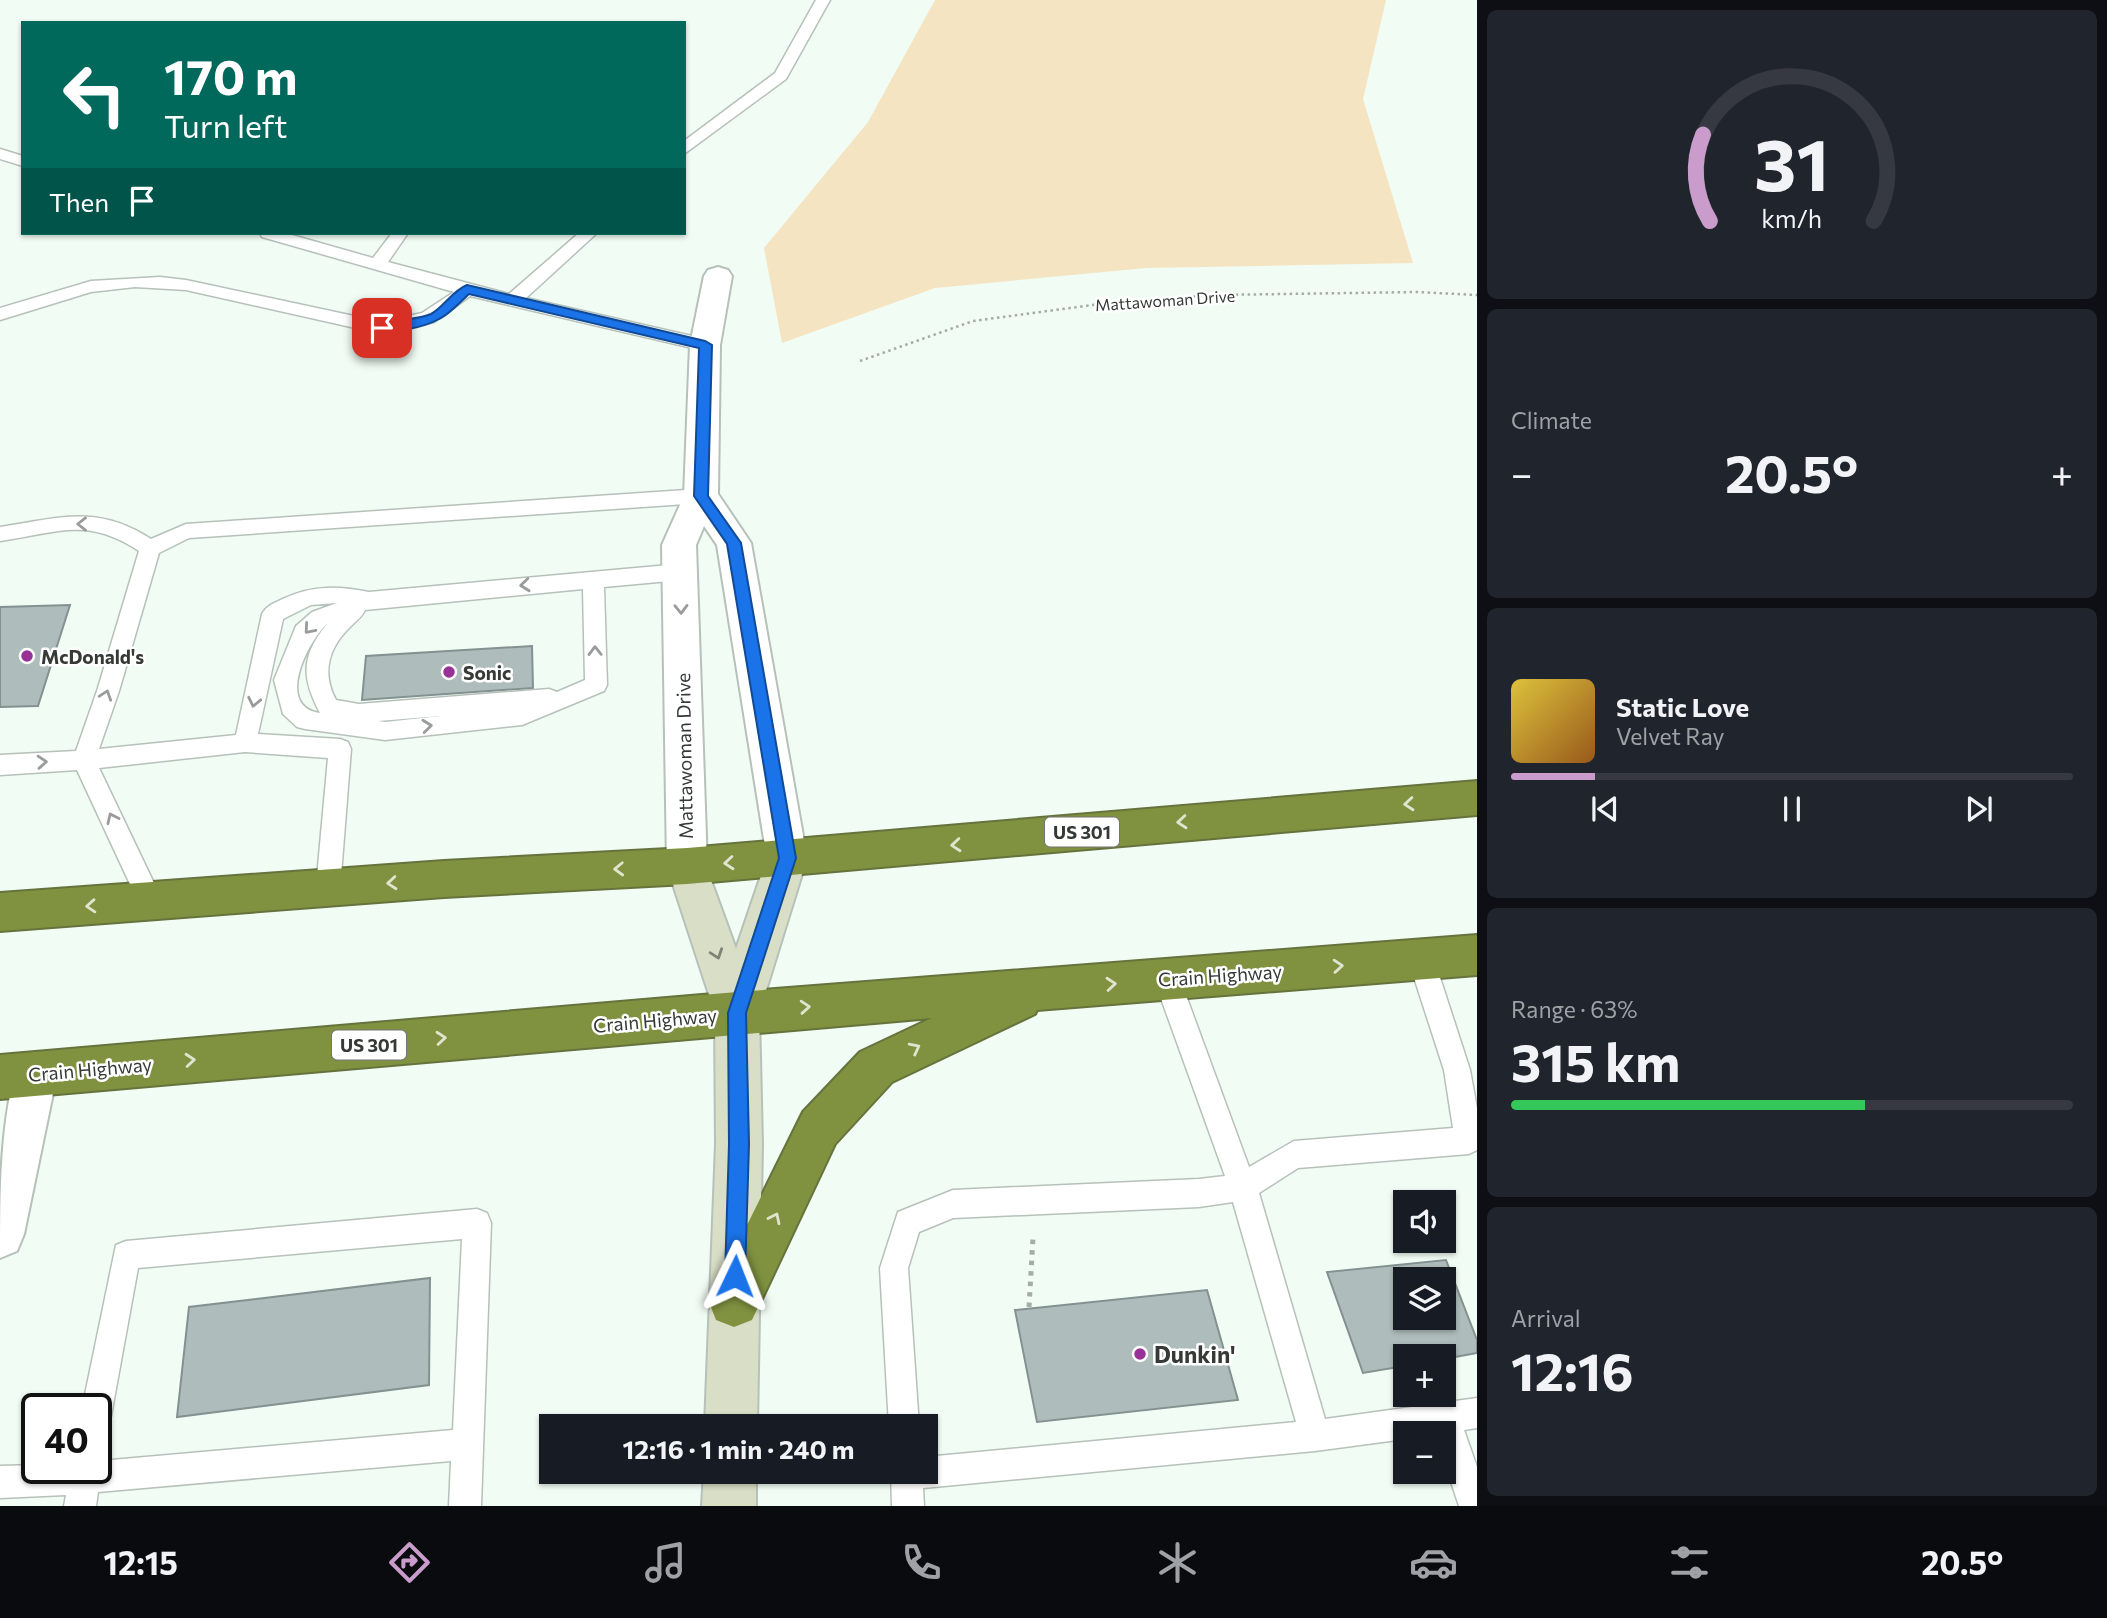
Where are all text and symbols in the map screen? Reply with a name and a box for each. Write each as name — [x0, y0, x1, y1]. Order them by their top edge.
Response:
text: 170 m — [164, 45, 297, 105]
icon: left — [49, 49, 140, 140]
text: Turn left — [164, 105, 288, 145]
text: 31 — [1754, 117, 1830, 206]
icon: arrive — [123, 182, 161, 220]
text: Then — [49, 186, 109, 217]
text: km/h — [1762, 202, 1822, 232]
street label: Mattawoman Drive — [1094, 286, 1236, 314]
pin — [352, 298, 412, 358]
icon: arrive — [363, 309, 401, 347]
text: Climate — [1511, 406, 1592, 434]
text: 20.5° — [1725, 440, 1858, 504]
text: − — [1511, 449, 1533, 496]
text: + — [2051, 449, 2073, 496]
one-way arrow — [76, 516, 87, 532]
one-way arrow — [519, 577, 530, 592]
one-way arrow — [673, 604, 688, 615]
one-way arrow — [305, 621, 317, 634]
place label: McDonald's — [41, 645, 144, 668]
one-way arrow — [587, 645, 603, 656]
marker: McDonald's — [19, 648, 35, 664]
place label: Sonic — [463, 661, 511, 684]
marker: Sonic — [441, 664, 457, 680]
street label: Mattawoman Drive — [671, 673, 697, 839]
one-way arrow — [98, 690, 112, 702]
text: Static Love — [1616, 691, 1749, 722]
one-way arrow — [248, 696, 262, 708]
one-way arrow — [422, 719, 433, 734]
text: Velvet Ray — [1616, 722, 1724, 750]
one-way arrow — [37, 755, 48, 770]
icon: previous — [1586, 790, 1624, 828]
icon: pause — [1773, 790, 1811, 828]
icon: next — [1960, 790, 1998, 828]
one-way arrow — [1403, 796, 1414, 811]
one-way arrow — [106, 813, 120, 825]
one-way arrow — [1176, 814, 1187, 829]
road number: US 301 — [1045, 818, 1119, 846]
one-way arrow — [950, 837, 961, 852]
one-way arrow — [723, 855, 734, 870]
one-way arrow — [613, 862, 624, 877]
one-way arrow — [386, 875, 397, 890]
one-way arrow — [86, 898, 97, 913]
one-way arrow — [709, 948, 723, 960]
street label: Crain Highway — [1157, 959, 1283, 991]
one-way arrow — [1333, 959, 1344, 974]
one-way arrow — [1106, 976, 1117, 991]
text: Range · 63% — [1511, 995, 1637, 1023]
one-way arrow — [800, 1000, 811, 1015]
street label: Crain Highway — [592, 1003, 718, 1037]
text: 315 km — [1511, 1029, 1680, 1093]
road number: US 301 — [332, 1030, 406, 1060]
one-way arrow — [436, 1031, 447, 1046]
one-way arrow — [908, 1042, 920, 1056]
street label: Crain Highway — [27, 1052, 153, 1086]
one-way arrow — [185, 1053, 196, 1068]
map controls — [1393, 1190, 1456, 1484]
button: sound — [1393, 1190, 1456, 1253]
one-way arrow — [767, 1213, 781, 1225]
position arrow — [698, 1239, 772, 1313]
button: layers — [1393, 1267, 1456, 1330]
text: Arrival — [1511, 1304, 1581, 1332]
text: 12:16 — [1511, 1338, 1634, 1402]
place label: Dunkin' — [1154, 1340, 1235, 1368]
button: + — [1393, 1344, 1456, 1407]
marker: Dunkin' — [1132, 1346, 1148, 1362]
speed limit sign: 40 — [21, 1393, 112, 1484]
button: − — [1393, 1421, 1456, 1484]
text: 12:16 · 1 min · 240 m — [623, 1433, 854, 1464]
icon: directions — [385, 1538, 434, 1587]
icon: music — [641, 1538, 690, 1587]
icon: phone — [897, 1538, 946, 1587]
icon: climate — [1153, 1538, 1202, 1587]
icon: car — [1409, 1538, 1458, 1587]
icon: filters — [1665, 1538, 1714, 1587]
text: 12:15 — [104, 1542, 178, 1582]
text: 20.5° — [1921, 1542, 2003, 1582]

